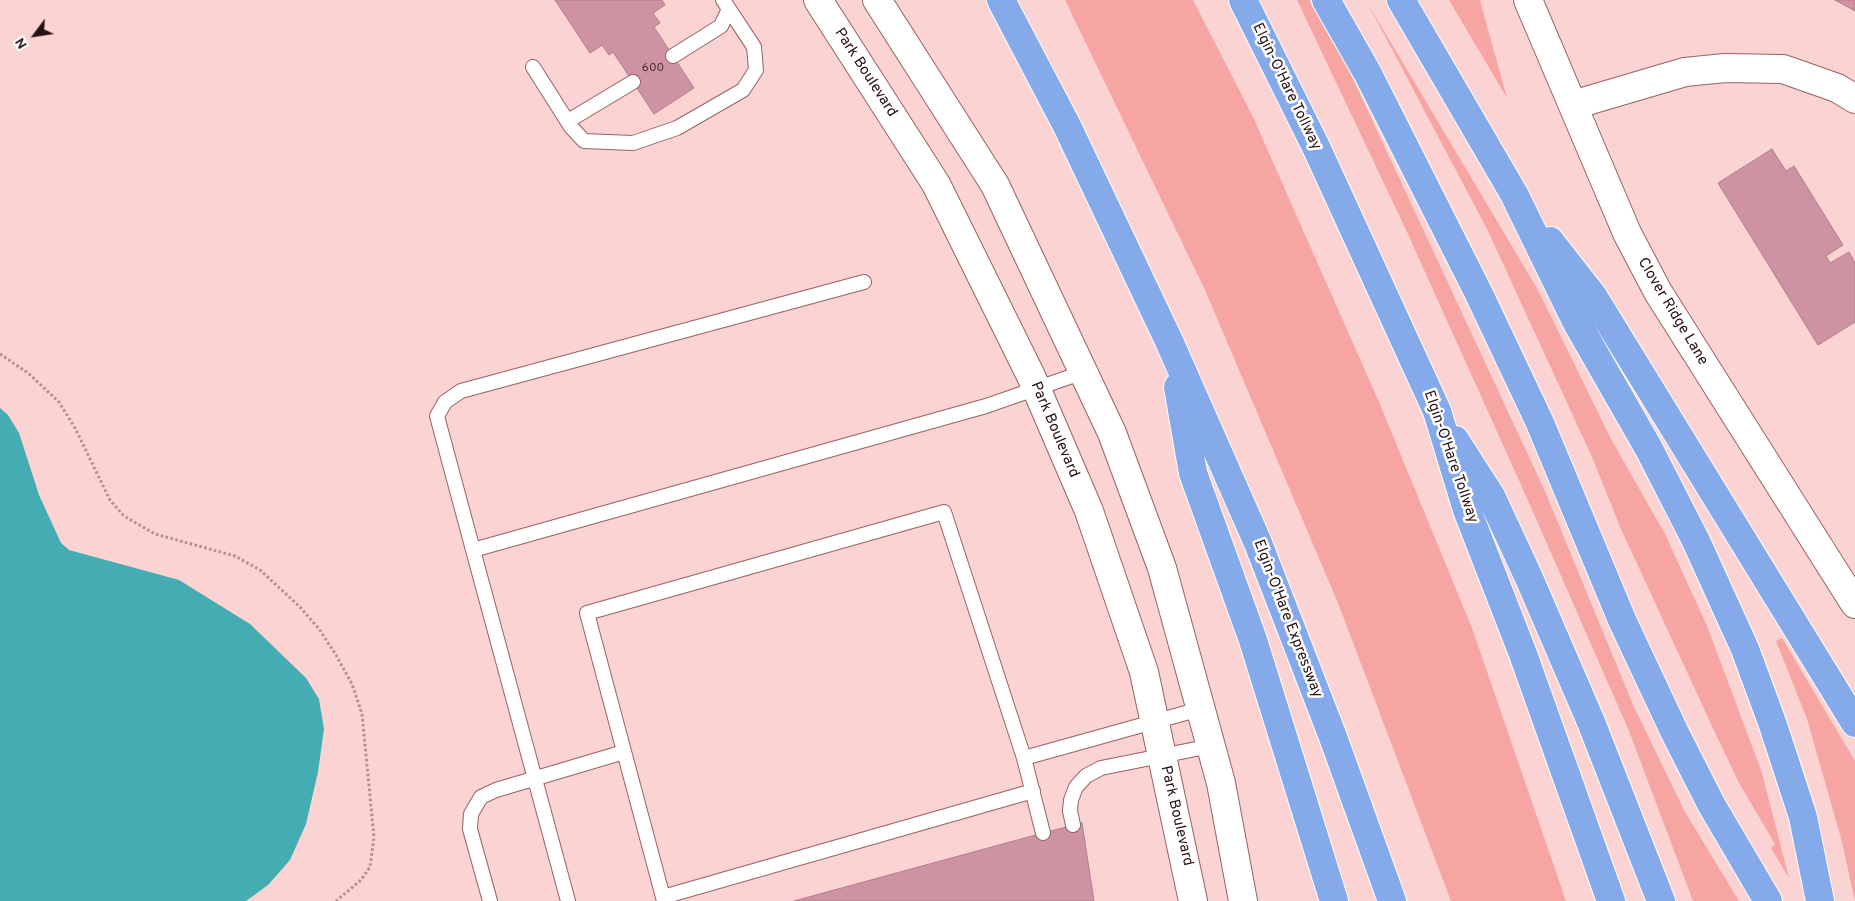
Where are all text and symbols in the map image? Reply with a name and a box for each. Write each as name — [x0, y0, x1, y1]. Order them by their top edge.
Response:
north arrow — [10, 10, 60, 60]
street label: Elgin-O'Hare Tollway — [1247, 21, 1325, 153]
street label: Park Boulevard — [830, 25, 900, 121]
text: N — [12, 34, 32, 52]
house number: 600 — [642, 62, 664, 76]
street label: Clover Ridge Lane — [1633, 255, 1711, 369]
street label: Park Boulevard — [1026, 379, 1082, 481]
street label: Elgin-O'Hare Tollway — [1419, 388, 1481, 526]
street label: Elgin-O'Hare Expressway — [1249, 537, 1325, 701]
street label: Park Boulevard — [1156, 764, 1196, 868]

